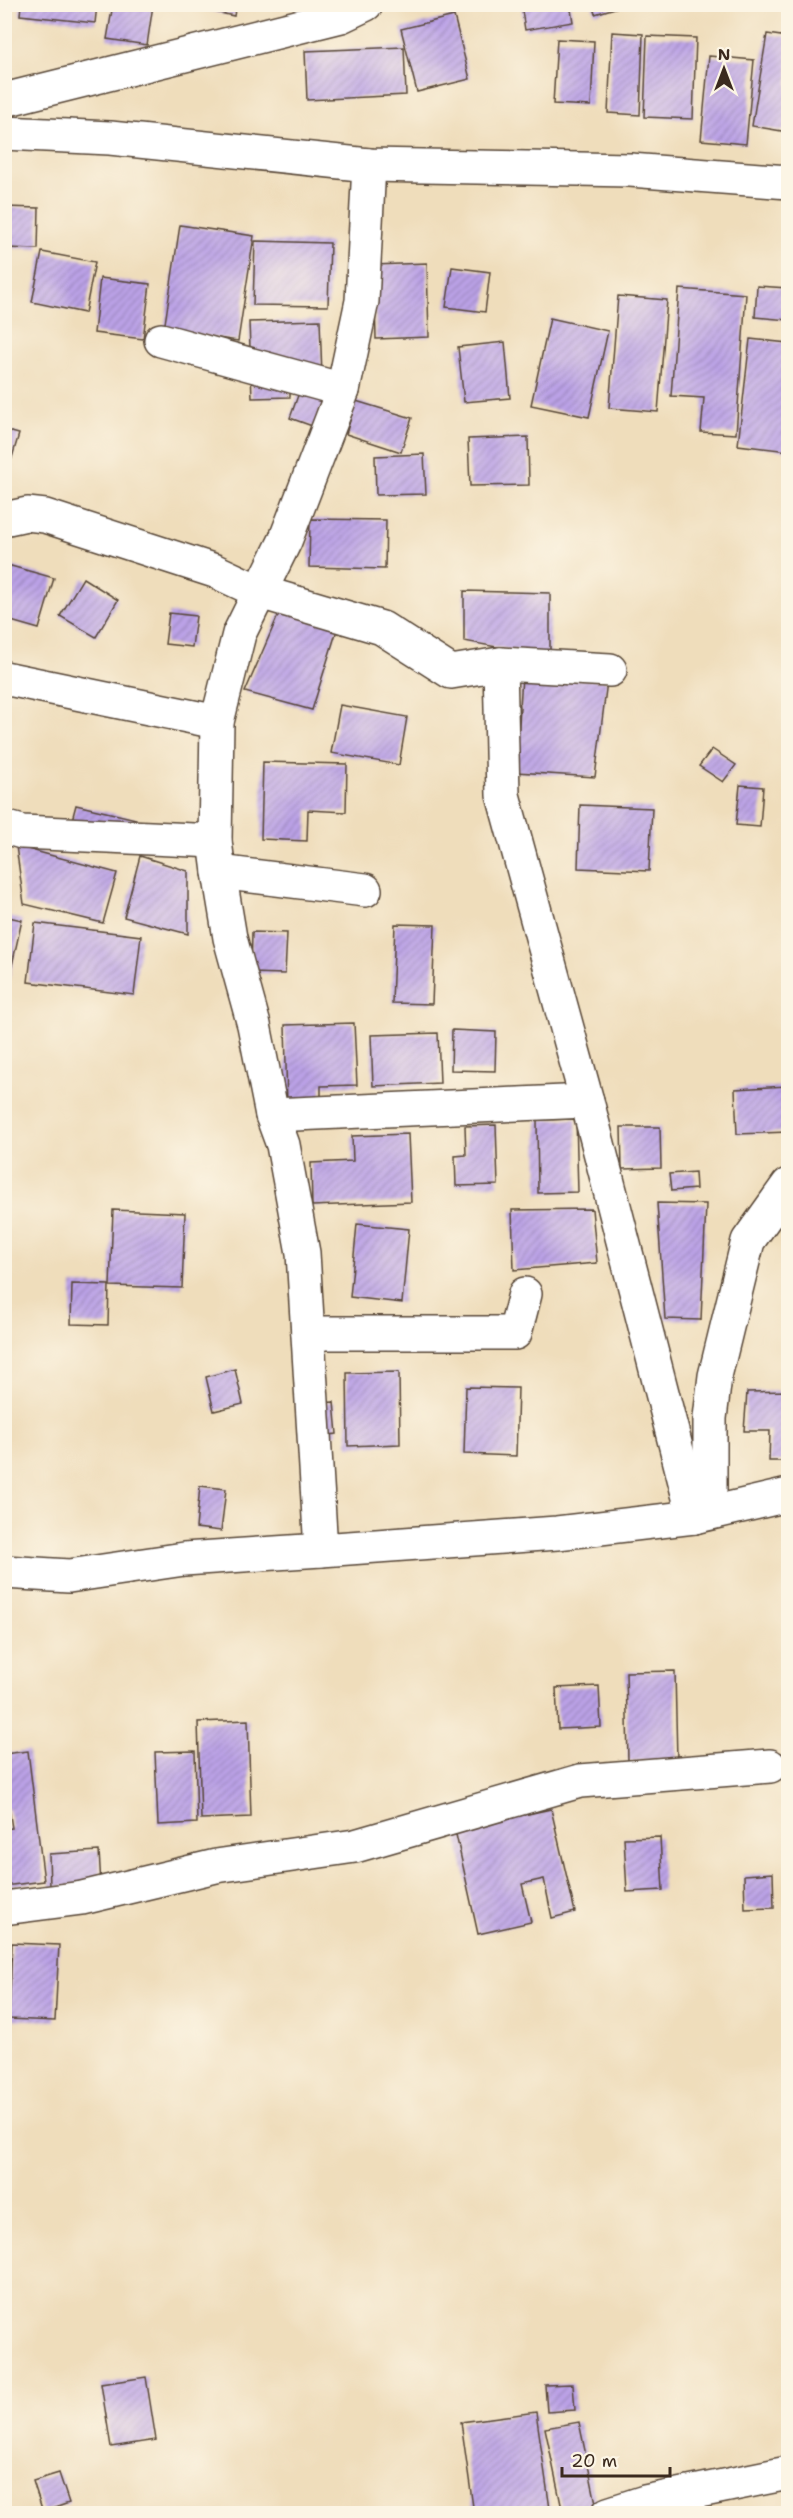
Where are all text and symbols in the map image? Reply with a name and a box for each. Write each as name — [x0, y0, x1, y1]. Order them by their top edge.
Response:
north arrow — [694, 39, 754, 99]
text: N — [718, 44, 730, 65]
scale bar — [562, 2440, 670, 2478]
text: 20 m — [571, 2449, 617, 2473]

